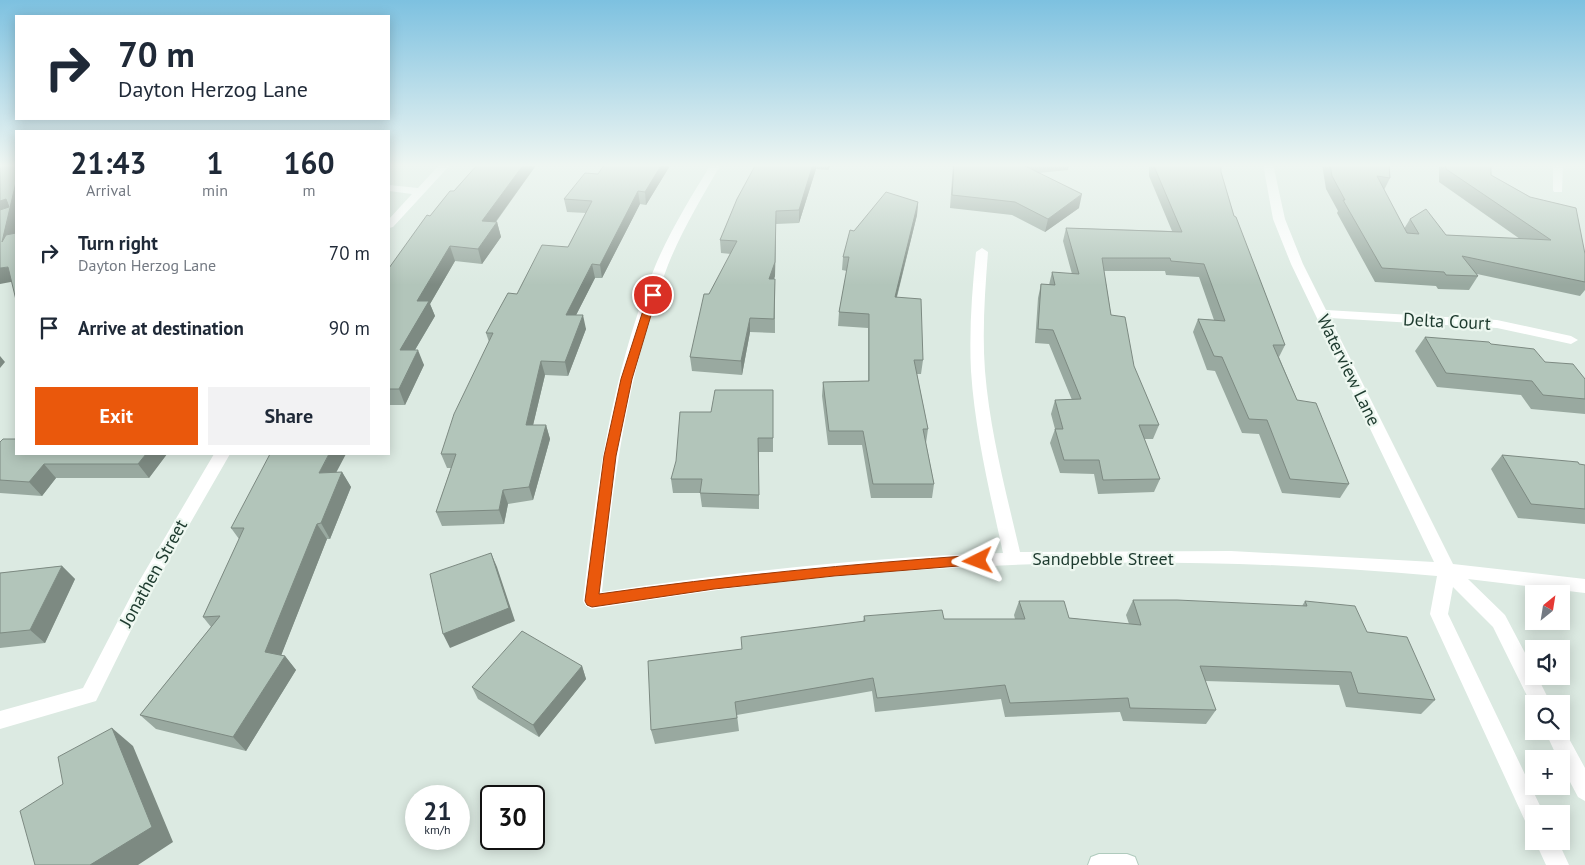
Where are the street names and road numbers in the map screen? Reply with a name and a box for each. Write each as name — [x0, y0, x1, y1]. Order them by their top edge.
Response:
street label: Delta Court — [1403, 307, 1491, 335]
street label: Waterview Lane — [1312, 310, 1386, 430]
street label: Jonathen Street — [114, 515, 192, 632]
street label: Sandpebble Street — [1032, 547, 1174, 570]

